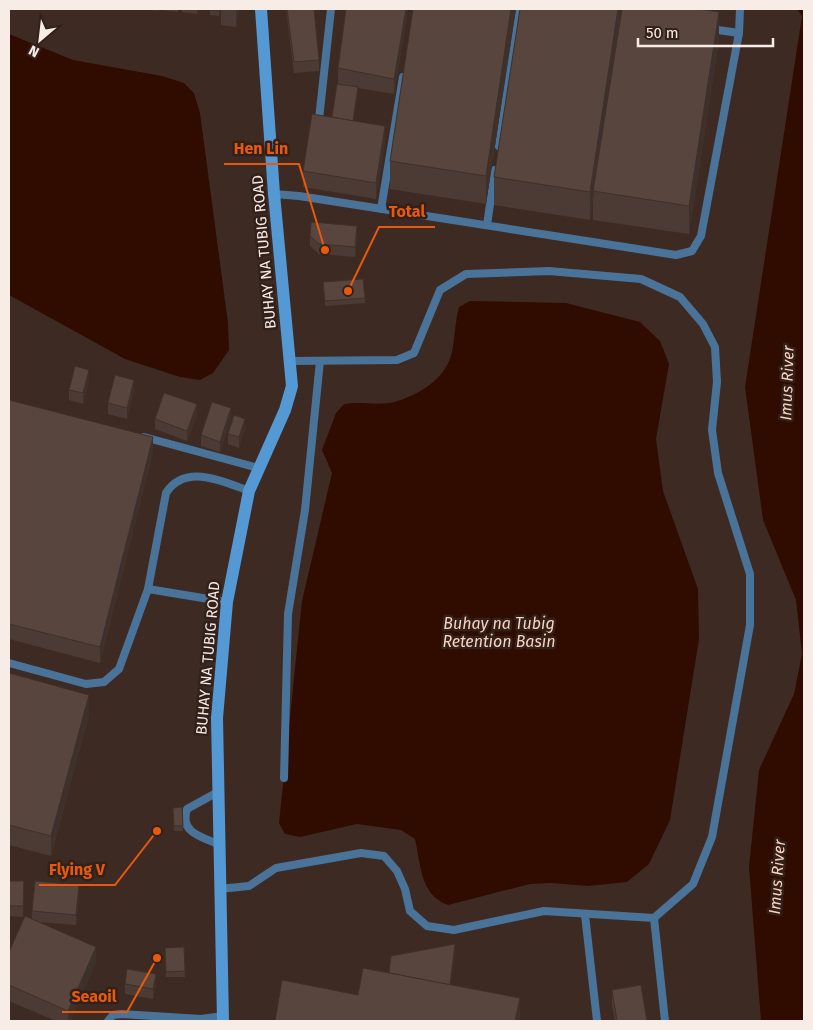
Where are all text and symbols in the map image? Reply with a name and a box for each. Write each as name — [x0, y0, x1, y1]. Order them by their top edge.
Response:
north arrow — [15, 15, 65, 65]
scale bar — [638, 15, 773, 47]
text: 50 m — [646, 24, 679, 42]
text: N — [26, 41, 42, 61]
callout: Hen Lin — [224, 133, 299, 164]
text: Hen Lin — [234, 139, 288, 158]
street label: BUHAY NA TUBIG ROAD — [248, 174, 280, 330]
callout: Total — [379, 196, 435, 227]
text: Total — [389, 202, 425, 221]
water label: Imus River — [776, 344, 798, 421]
street label: BUHAY NA TUBIG ROAD — [192, 580, 224, 736]
water label: Buhay na Tubig Retention Basin — [442, 614, 556, 651]
water label: Imus River — [765, 838, 789, 915]
callout: Flying V — [39, 854, 115, 885]
text: Flying V — [49, 860, 106, 879]
callout: Seaoil — [62, 981, 127, 1012]
text: Seaoil — [71, 987, 117, 1006]

